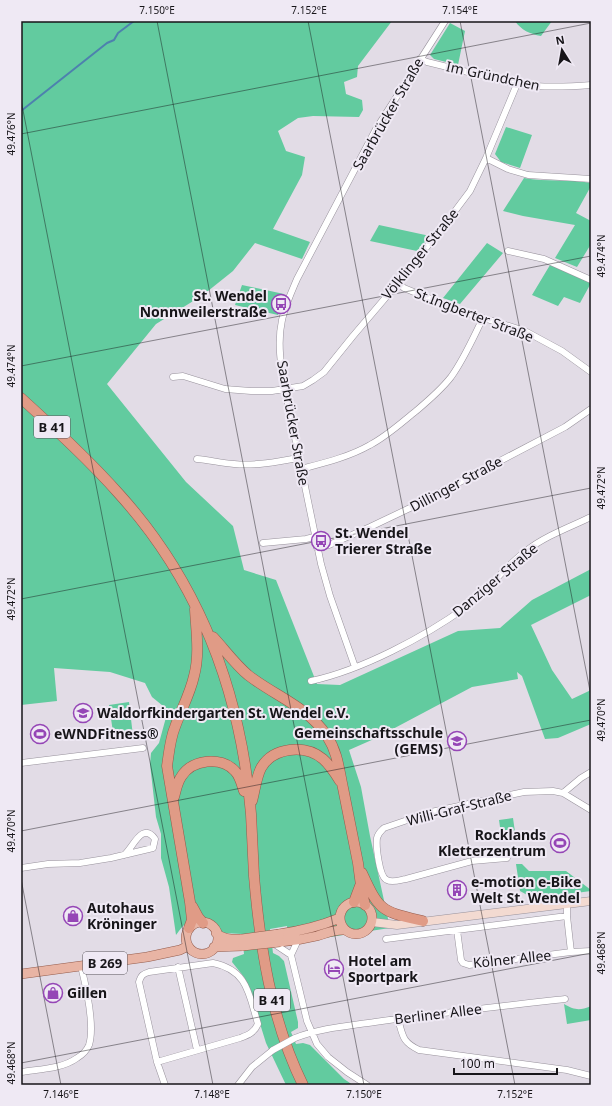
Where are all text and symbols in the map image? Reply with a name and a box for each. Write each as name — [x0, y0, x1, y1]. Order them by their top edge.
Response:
text: 7.150°E — [139, 3, 175, 17]
text: 7.152°E — [291, 3, 327, 17]
text: 7.154°E — [442, 3, 478, 17]
north arrow — [542, 30, 582, 70]
text: N — [554, 31, 566, 48]
street label: Saarbrücker Straße — [348, 54, 427, 173]
street label: Im Gründchen — [445, 56, 542, 95]
text: 49.476°N — [4, 112, 18, 156]
street label: Völklinger Straße — [377, 204, 462, 303]
text: 49.474°N — [594, 234, 608, 278]
street label: St.Ingberter Straße — [412, 283, 536, 346]
place label: St. Wendel Nonnweilerstraße — [140, 286, 267, 321]
bus stop icon: St. Wendel Nonnweilerstraße — [270, 293, 292, 315]
text: 49.474°N — [4, 344, 18, 388]
street label: Saarbrücker Straße — [273, 359, 314, 487]
road number: B 41 — [34, 416, 70, 438]
street label: Dillinger Straße — [406, 451, 505, 516]
text: 49.472°N — [594, 466, 608, 510]
place label: St. Wendel Trierer Straße — [335, 523, 432, 558]
bus stop icon: St. Wendel Trierer Straße — [310, 530, 332, 552]
street label: Danziger Straße — [448, 538, 541, 621]
text: 49.472°N — [4, 577, 18, 621]
text: 49.470°N — [594, 698, 608, 742]
school or university icon: Waldorfkindergarten St. Wendel e.V. — [72, 702, 94, 724]
place label: Waldorfkindergarten St. Wendel e.V. — [97, 703, 349, 722]
sports icon: eWNDFitness® — [29, 723, 51, 745]
place label: Gemeinschaftsschule (GEMS) — [294, 723, 443, 758]
place label: eWNDFitness® — [54, 724, 159, 743]
school or university icon: Gemeinschaftsschule (GEMS) — [446, 730, 468, 752]
street label: Willi-Graf-Straße — [404, 785, 514, 830]
text: 49.470°N — [4, 809, 18, 853]
place label: Rocklands Kletterzentrum — [438, 825, 546, 860]
sports icon: Rocklands Kletterzentrum — [549, 832, 571, 854]
place label: e-motion e-Bike Welt St. Wendel — [471, 872, 581, 907]
building icon: e-motion e-Bike Welt St. Wendel — [446, 879, 468, 901]
place label: Autohaus Kröninger — [87, 898, 158, 933]
shop icon: Autohaus Kröninger — [62, 905, 84, 927]
text: 49.468°N — [594, 931, 608, 975]
street label: Kölner Allee — [472, 945, 552, 972]
place label: Hotel am Sportpark — [348, 951, 418, 986]
road number: B 269 — [83, 952, 127, 974]
hotel icon: Hotel am Sportpark — [323, 958, 345, 980]
shop icon: Gillen — [42, 982, 64, 1004]
place label: Gillen — [67, 983, 107, 1002]
road number: B 41 — [254, 989, 290, 1011]
street label: Berliner Allee — [393, 999, 483, 1028]
text: 49.468°N — [4, 1041, 18, 1085]
scale bar — [454, 1050, 557, 1076]
text: 100 m — [460, 1055, 495, 1072]
text: 7.146°E — [43, 1087, 79, 1101]
text: 7.148°E — [194, 1087, 230, 1101]
text: 7.150°E — [346, 1087, 382, 1101]
text: 7.152°E — [497, 1087, 533, 1101]

